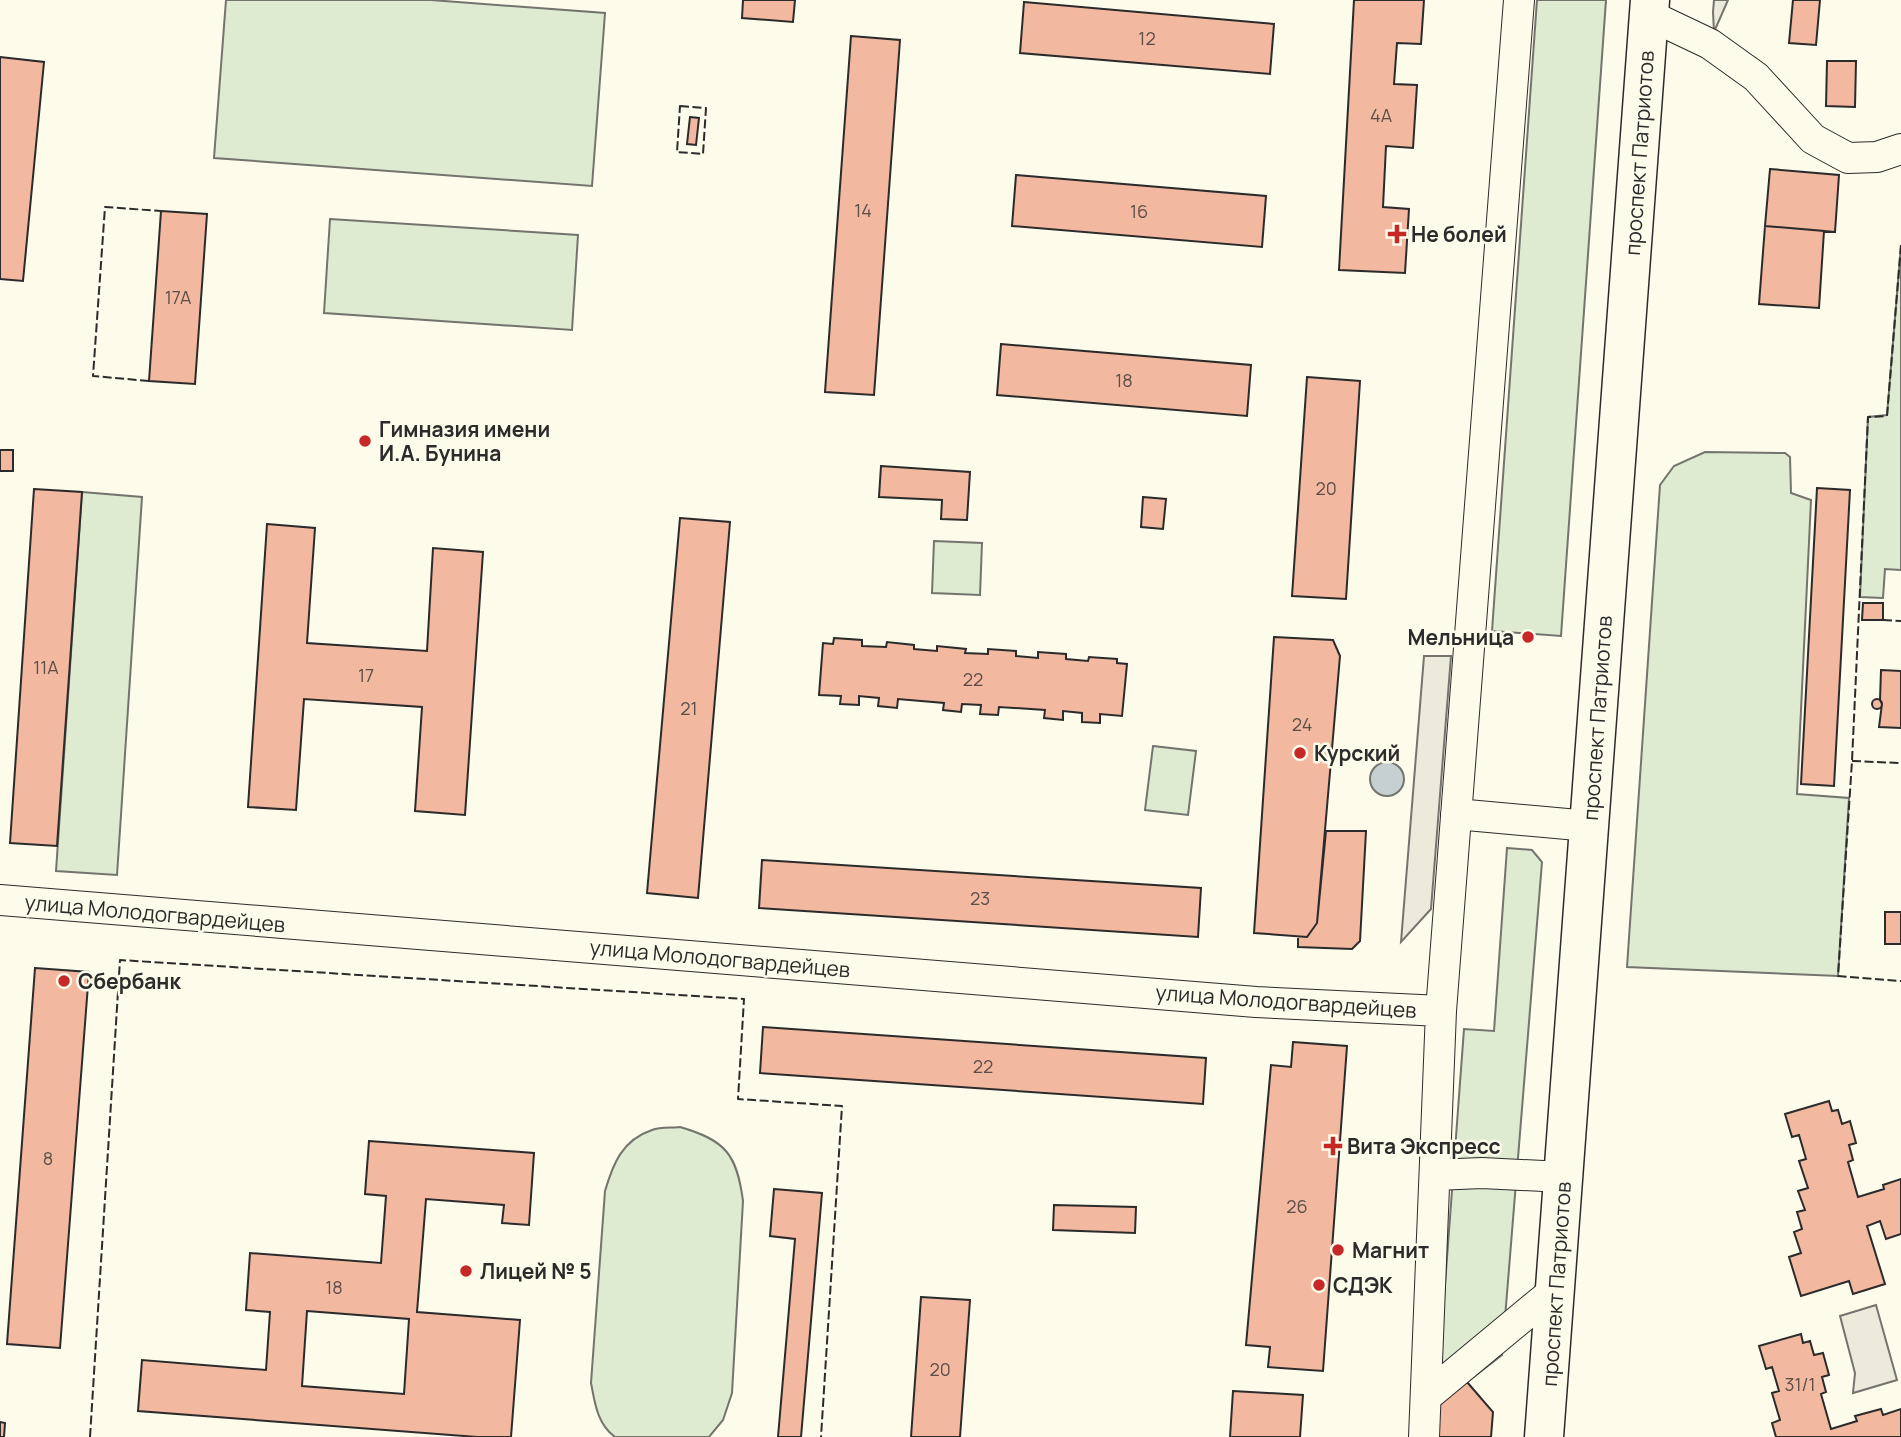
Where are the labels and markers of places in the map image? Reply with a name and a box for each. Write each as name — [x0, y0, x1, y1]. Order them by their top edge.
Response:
place label: Не болей — [1411, 220, 1507, 248]
marker: Не болей — [1389, 226, 1405, 242]
place label: Гимназия имени И.А. Бунина — [379, 415, 550, 467]
marker: Гимназия имени И.А. Бунина — [357, 433, 373, 449]
place label: Мельница — [1407, 623, 1514, 651]
marker: Мельница — [1520, 629, 1536, 645]
place label: Курский — [1314, 739, 1400, 767]
marker: Курский — [1292, 745, 1308, 761]
place label: Сбербанк — [78, 967, 181, 995]
marker: Сбербанк — [56, 973, 72, 989]
place label: Вита Экспресс — [1347, 1132, 1501, 1160]
marker: Вита Экспресс — [1325, 1138, 1341, 1154]
place label: Магнит — [1352, 1236, 1429, 1264]
marker: Магнит — [1330, 1242, 1346, 1258]
place label: Лицей № 5 — [480, 1257, 592, 1285]
marker: Лицей № 5 — [458, 1263, 474, 1279]
place label: СДЭК — [1333, 1271, 1393, 1299]
marker: СДЭК — [1311, 1277, 1327, 1293]

